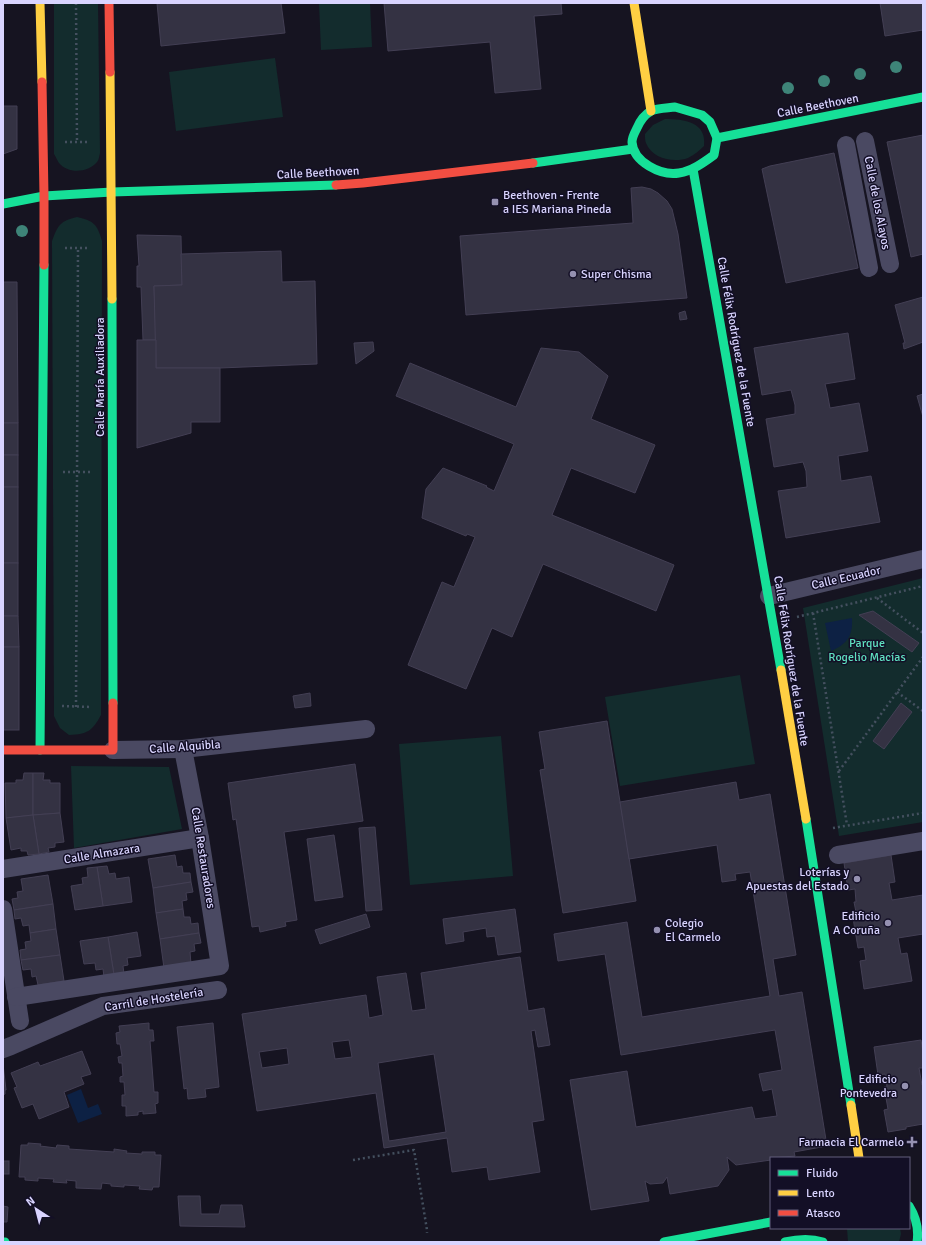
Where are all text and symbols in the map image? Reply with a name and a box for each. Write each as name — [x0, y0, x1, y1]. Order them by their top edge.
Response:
street label: Calle Beethoven — [776, 91, 860, 121]
street label: Calle de los Alayos — [861, 155, 893, 251]
street label: Calle Beethoven — [276, 163, 360, 183]
place label: Beethoven - Frente a IES Mariana Pineda — [503, 188, 611, 217]
marker: Beethoven - Frente a IES Mariana Pineda — [490, 197, 500, 207]
street label: Calle Félix Rodríguez de la Fuente — [714, 256, 758, 428]
place label: Super Chisma — [581, 267, 652, 282]
marker: Super Chisma — [568, 269, 578, 279]
street label: Calle María Auxiliadora — [93, 317, 108, 437]
street label: Calle Ecuador — [810, 563, 883, 593]
street label: Calle Félix Rodríguez de la Fuente — [770, 575, 812, 747]
park label: Parque Rogelio Macías — [828, 636, 906, 665]
street label: Calle Alquibla — [149, 737, 221, 757]
street label: Calle Restauradores — [188, 806, 218, 910]
street label: Calle Almazara — [63, 841, 141, 867]
place label: Loterías y Apuestas del Estado — [746, 865, 849, 894]
marker: Loterías y Apuestas del Estado — [852, 874, 862, 884]
place label: Edificio A Coruña — [833, 909, 880, 938]
place label: Colegio El Carmelo — [665, 916, 721, 945]
marker: Edificio A Coruña — [883, 918, 893, 928]
marker: Colegio El Carmelo — [652, 925, 662, 935]
street label: Carril de Hostelería — [104, 985, 204, 1015]
place label: Edificio Pontevedra — [840, 1072, 897, 1101]
marker: Edificio Pontevedra — [900, 1081, 910, 1091]
place label: Farmacia El Carmelo — [798, 1135, 904, 1150]
marker: Farmacia El Carmelo — [907, 1137, 917, 1147]
legend — [770, 1157, 910, 1229]
text: Fluido — [806, 1166, 838, 1181]
text: Lento — [806, 1186, 835, 1201]
north arrow — [16, 1189, 56, 1229]
text: N — [23, 1194, 37, 1209]
text: Atasco — [806, 1206, 841, 1221]

